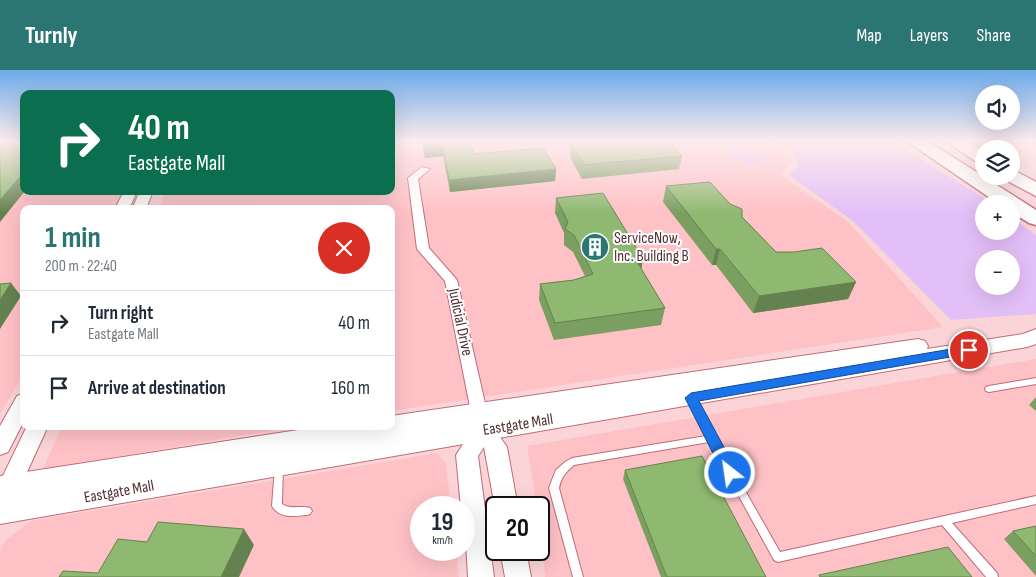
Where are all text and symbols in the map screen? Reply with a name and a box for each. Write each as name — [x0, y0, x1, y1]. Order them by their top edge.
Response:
text: Turnly — [25, 21, 78, 50]
text: Map — [857, 25, 882, 46]
text: Layers — [910, 25, 949, 46]
text: Share — [977, 25, 1011, 46]
map controls — [975, 85, 1020, 295]
button: sound — [975, 85, 1020, 130]
text: 40 m — [128, 107, 190, 150]
icon: right — [45, 110, 110, 175]
button: layers — [975, 140, 1020, 185]
text: Eastgate Mall — [128, 150, 225, 177]
button: + — [975, 195, 1020, 240]
text: 1 min — [45, 220, 101, 256]
button: close — [318, 222, 370, 274]
place label: ServiceNow, Inc. Building B — [614, 229, 689, 266]
building icon: ServiceNow, Inc. Building B — [580, 232, 610, 262]
button: − — [975, 250, 1020, 295]
text: 200 m · 22:40 — [45, 257, 117, 276]
street label: Judicial Drive — [443, 285, 476, 358]
text: Turn right — [88, 302, 153, 325]
icon: right — [45, 309, 73, 337]
text: 40 m — [338, 312, 370, 335]
text: Eastgate Mall — [88, 325, 159, 344]
pin — [948, 329, 990, 371]
icon: arrive — [955, 336, 983, 364]
icon: arrive — [45, 374, 73, 402]
text: Arrive at destination — [88, 377, 226, 400]
text: 160 m — [331, 377, 370, 400]
street label: Eastgate Mall — [482, 410, 554, 440]
position arrow — [703, 446, 755, 498]
street label: Eastgate Mall — [82, 476, 156, 508]
speed limit sign: 20 — [485, 496, 550, 561]
text: 19 — [432, 507, 453, 538]
text: km/h — [432, 533, 453, 548]

